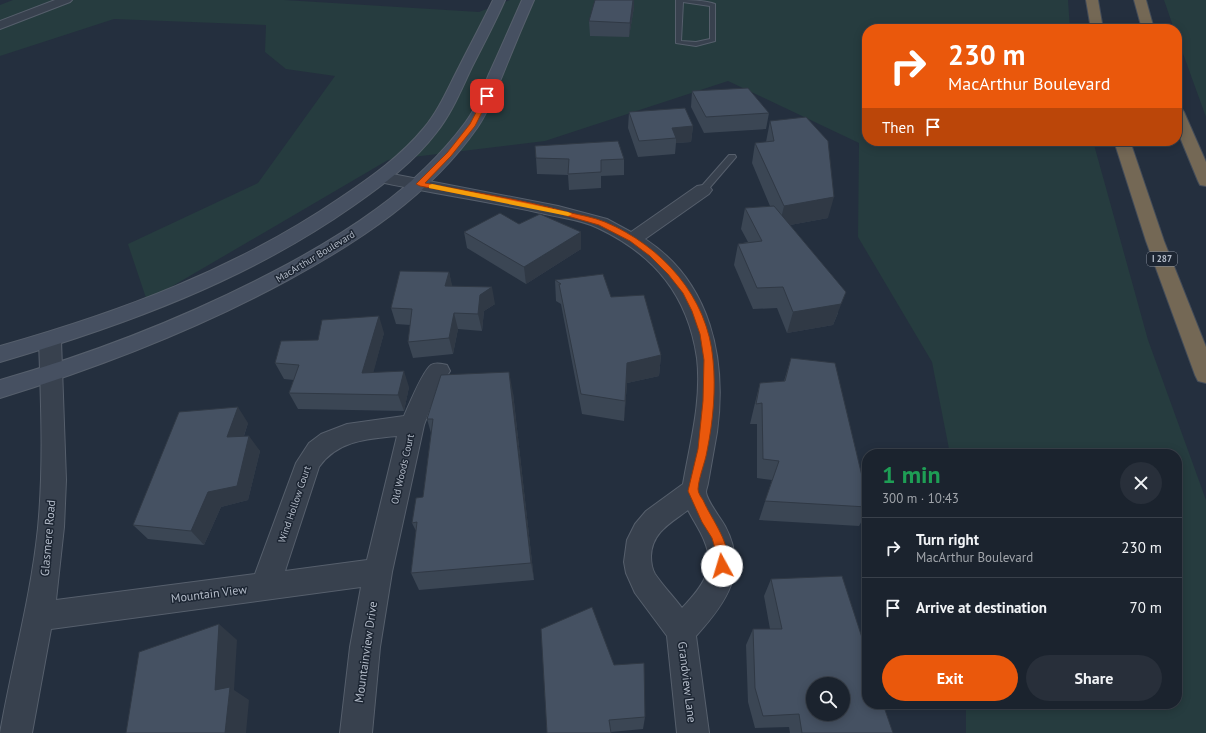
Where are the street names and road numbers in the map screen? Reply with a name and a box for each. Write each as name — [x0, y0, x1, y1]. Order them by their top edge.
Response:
street label: MacArthur Boulevard — [273, 228, 357, 285]
road number: I 287 — [1147, 252, 1177, 266]
street label: Old Woods Court — [388, 432, 417, 505]
street label: Wind Hollow Court — [275, 463, 314, 544]
street label: Glasmere Road — [37, 499, 58, 577]
street label: Mountain View — [170, 581, 248, 606]
street label: Mountainview Drive — [351, 600, 380, 704]
street label: Grandview Lane — [675, 640, 700, 723]

